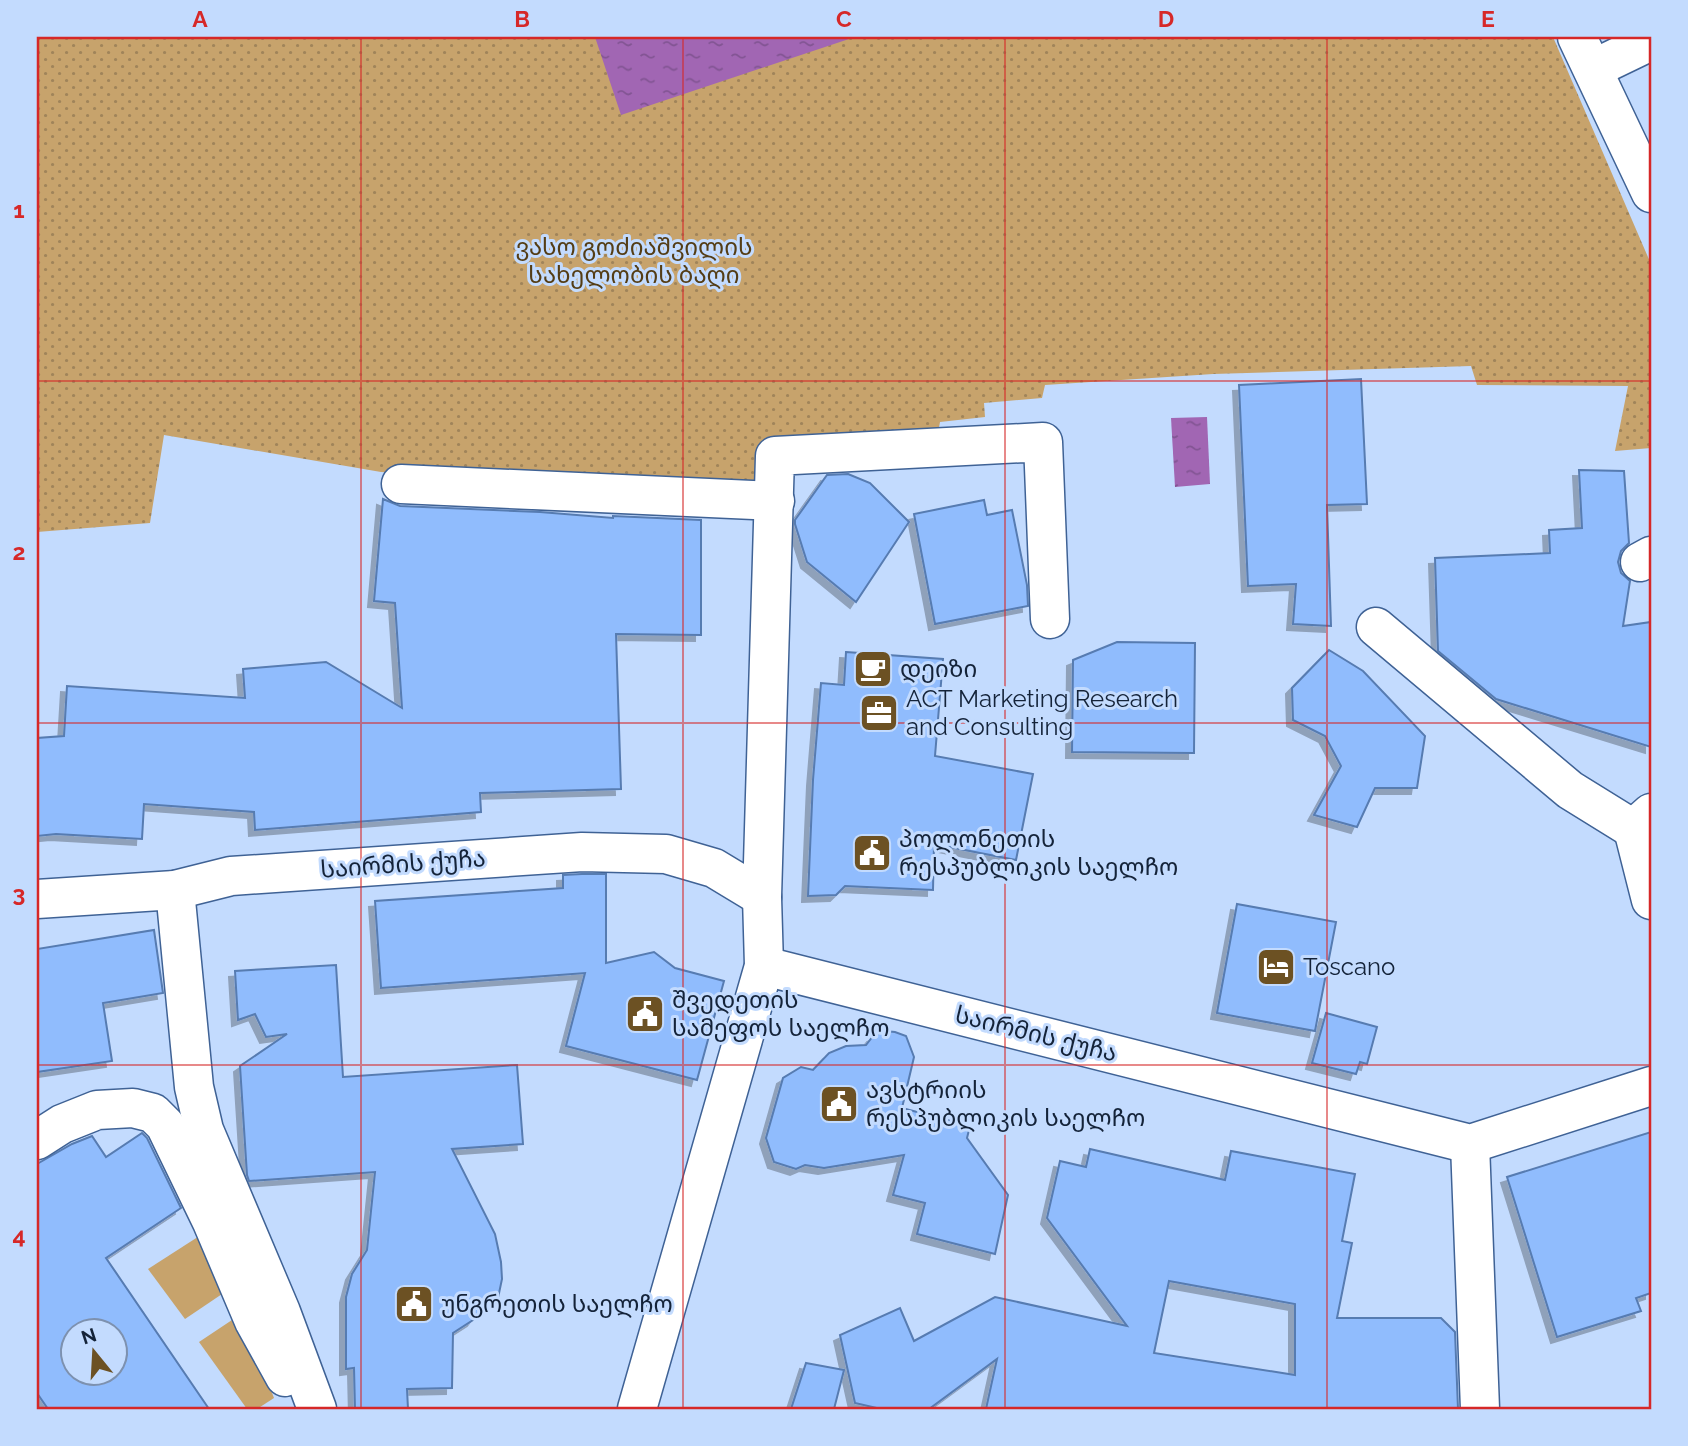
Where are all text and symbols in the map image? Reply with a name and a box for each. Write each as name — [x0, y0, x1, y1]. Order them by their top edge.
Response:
text: A — [192, 5, 208, 32]
text: B — [514, 5, 530, 32]
text: C — [836, 5, 852, 32]
text: D — [1158, 5, 1174, 32]
text: E — [1481, 5, 1495, 32]
text: 1 — [13, 196, 25, 223]
park label: ვასო გოძიაშვილის სახელობის ბაღი — [515, 232, 753, 290]
text: 2 — [13, 538, 25, 565]
cafe icon: დეიზი — [852, 648, 894, 690]
place label: დეიზი — [900, 654, 977, 683]
place label: ACT Marketing Research and Consulting — [906, 684, 1178, 741]
office icon: ACT Marketing Research and Consulting — [858, 692, 900, 734]
place label: პოლონეთის რესპუბლიკის საელჩო — [899, 824, 1178, 881]
public building icon: პოლონეთის რესპუბლიკის საელჩო — [851, 832, 893, 874]
street label: საირმის ქუჩა — [319, 843, 487, 884]
text: 3 — [13, 880, 25, 907]
hotel icon: Toscano — [1255, 946, 1297, 988]
place label: Toscano — [1303, 952, 1395, 981]
place label: შვედეთის სამეფოს საელჩო — [672, 985, 889, 1042]
public building icon: შვედეთის სამეფოს საელჩო — [624, 993, 666, 1035]
street label: საირმის ქუჩა — [952, 999, 1120, 1068]
place label: ავსტრიის რესპუბლიკის საელჩო — [866, 1075, 1145, 1132]
public building icon: ავსტრიის რესპუბლიკის საელჩო — [818, 1083, 860, 1125]
text: 4 — [12, 1222, 26, 1249]
public building icon: უნგრეთის საელჩო — [393, 1283, 435, 1325]
place label: უნგრეთის საელჩო — [441, 1289, 673, 1318]
north arrow — [60, 1316, 130, 1386]
text: N — [78, 1323, 99, 1349]

